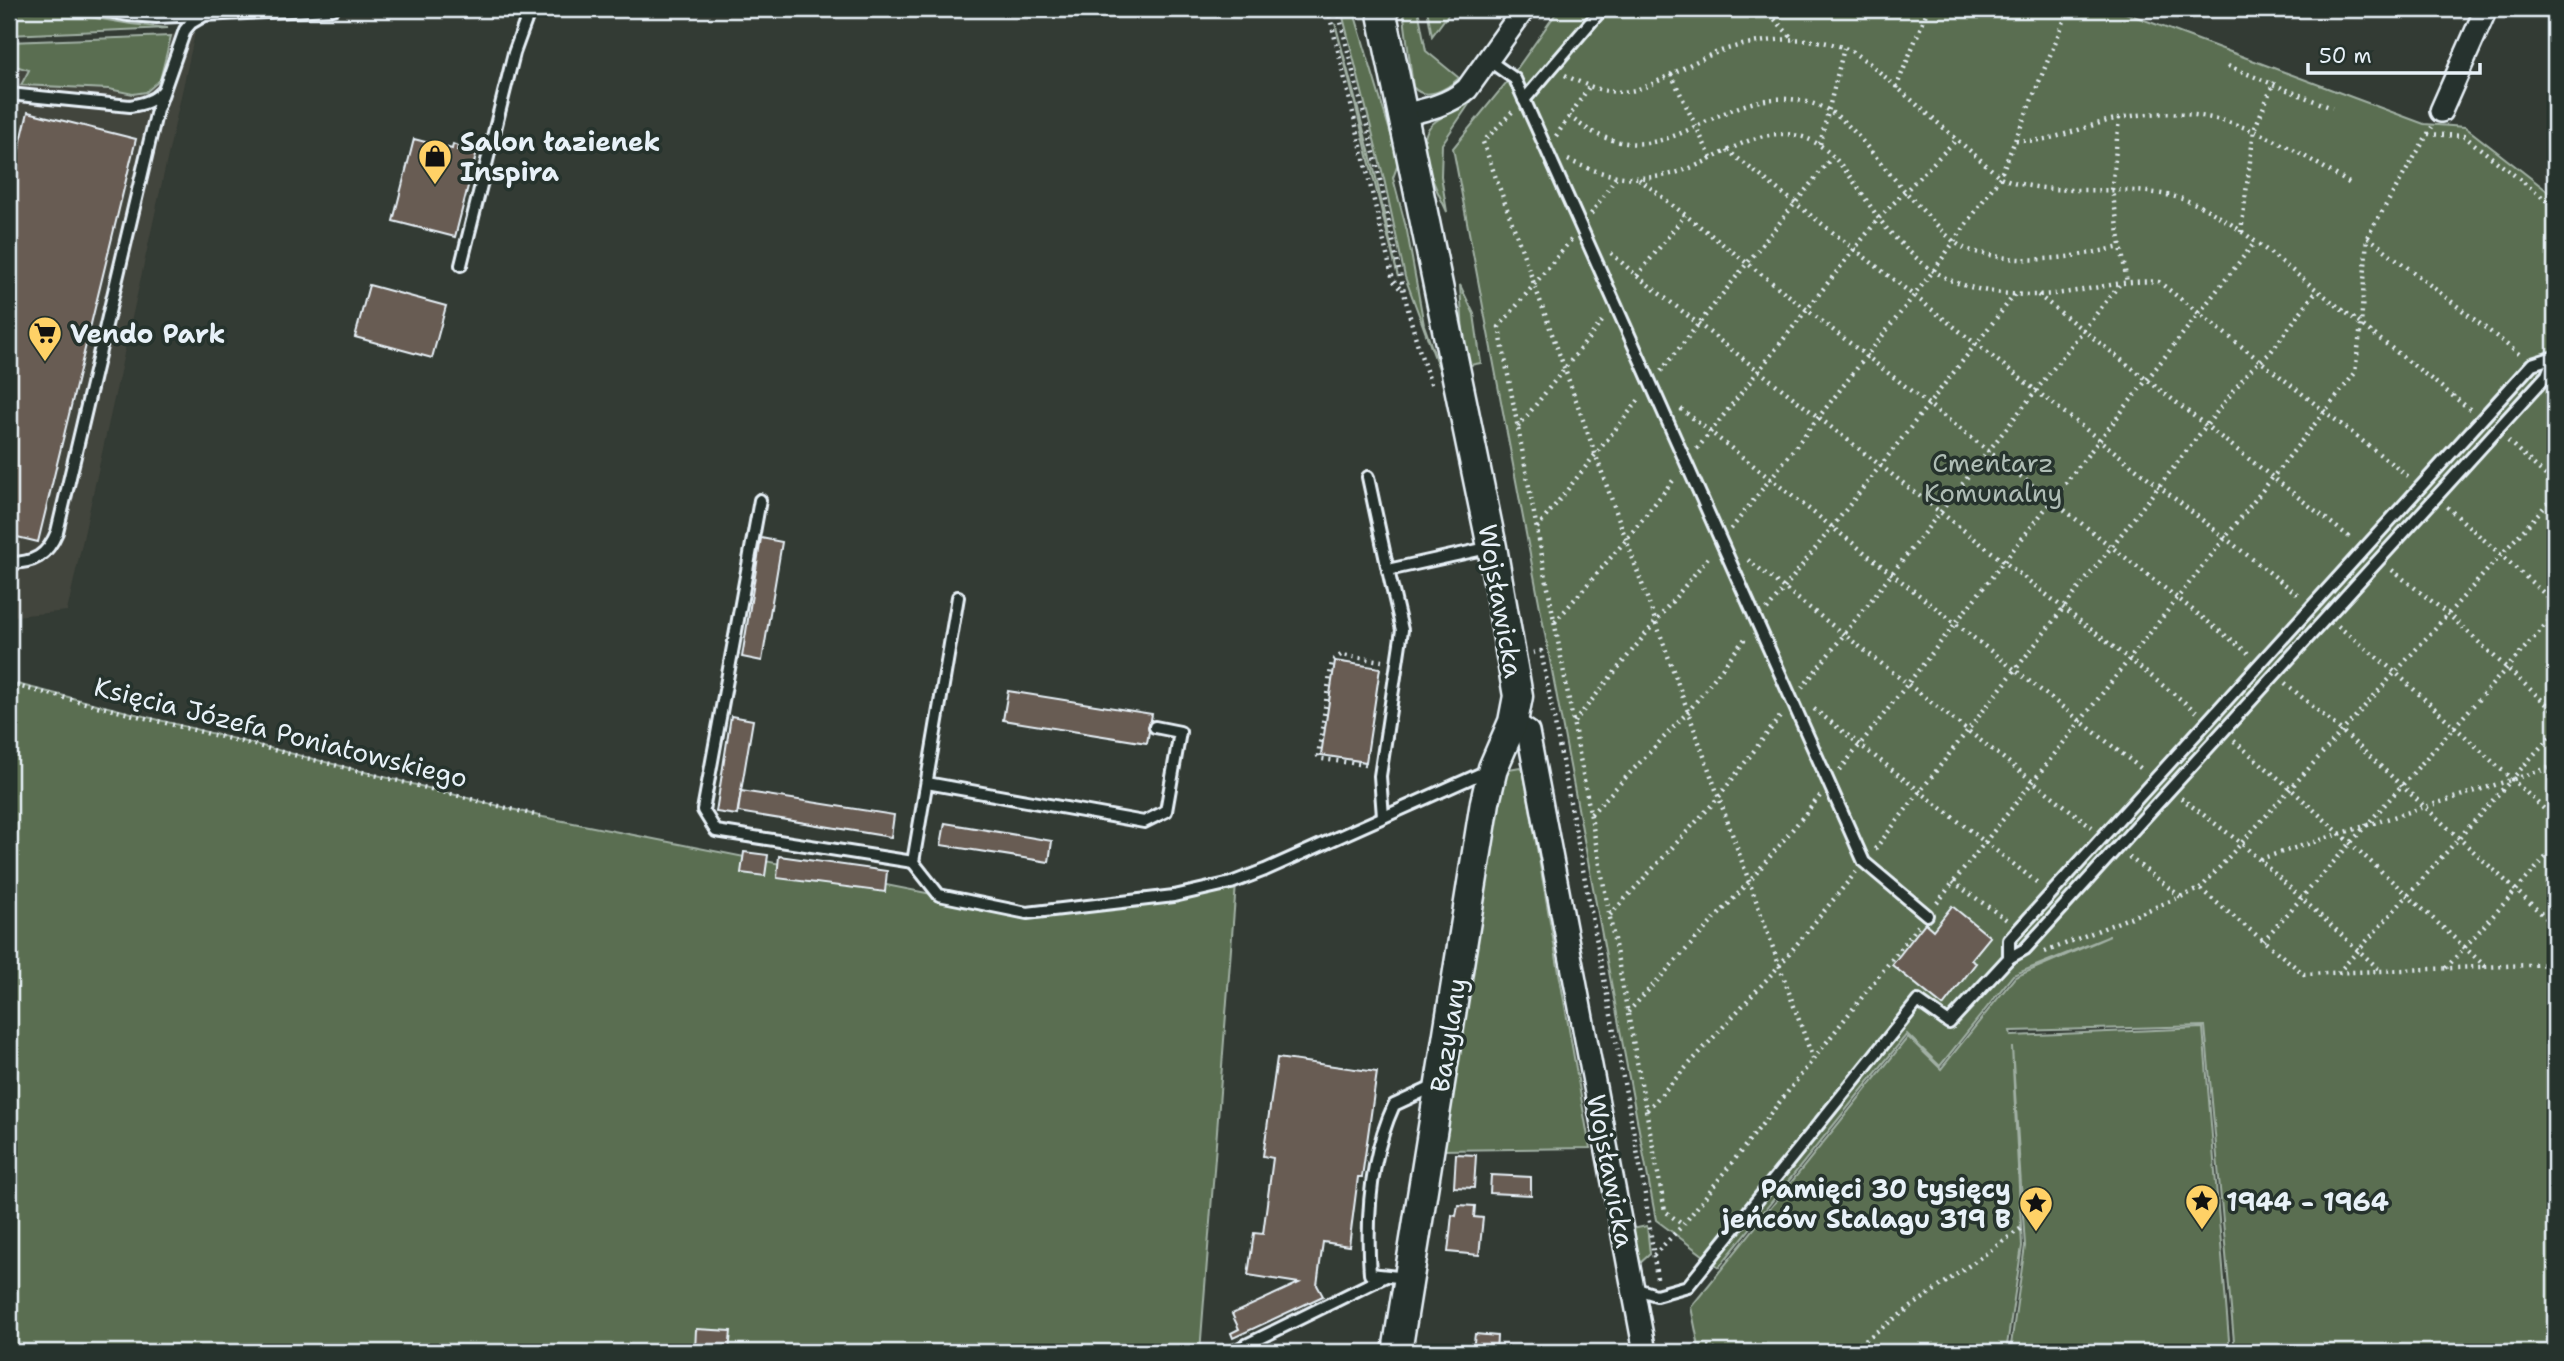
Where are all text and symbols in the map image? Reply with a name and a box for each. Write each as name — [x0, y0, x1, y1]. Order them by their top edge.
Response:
scale bar — [2308, 32, 2480, 76]
text: 50 m — [2319, 42, 2372, 70]
place label: Salon łazienek Inspira — [460, 124, 660, 189]
shop icon: Salon łazienek Inspira — [416, 137, 454, 186]
supermarket icon: Vendo Park — [26, 314, 64, 363]
place label: Vendo Park — [70, 316, 225, 351]
park label: Cmentarz Komunalny — [1924, 445, 2062, 510]
street label: Wojsławicka — [1470, 521, 1532, 681]
street label: Księcia Józefa Poniatowskiego — [91, 669, 471, 795]
street label: Bazylany — [1422, 975, 1474, 1095]
street label: Wojsławicka — [1579, 1091, 1643, 1251]
place label: Pamięci 30 tysięcy jeńców Stalagu 319 B — [1721, 1171, 2011, 1236]
place icon: 1944 - 1964 — [2183, 1182, 2221, 1231]
place icon: Pamięci 30 tysięcy jeńców Stalagu 319 B — [2017, 1184, 2055, 1233]
place label: 1944 - 1964 — [2226, 1184, 2389, 1219]

